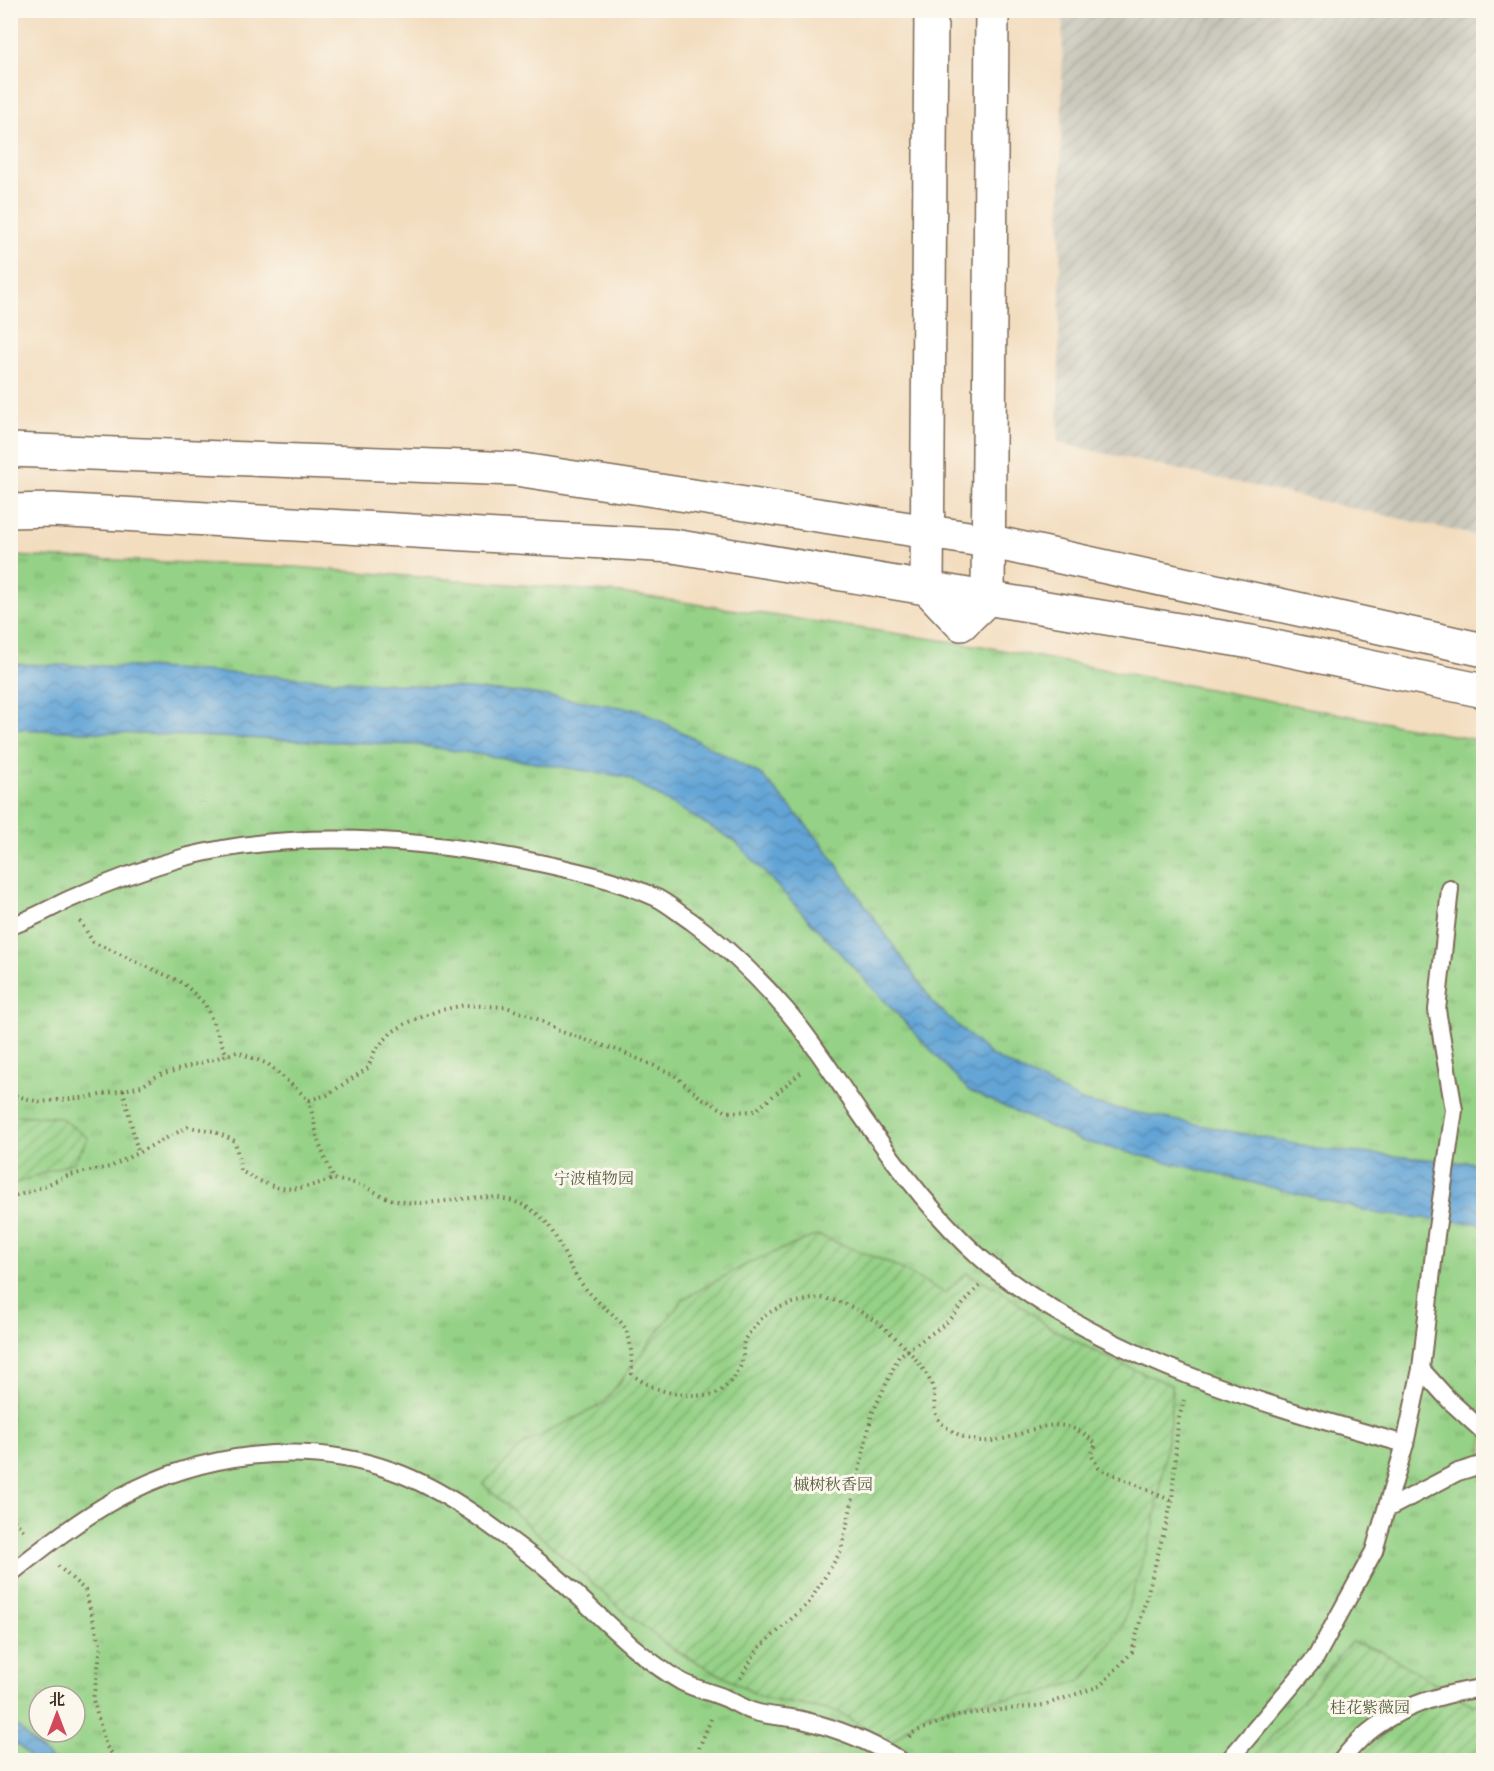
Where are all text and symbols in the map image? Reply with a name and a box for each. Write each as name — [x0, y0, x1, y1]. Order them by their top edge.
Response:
park label: 宁波植物园 — [554, 1169, 634, 1188]
park label: 槭树秋香园 — [793, 1475, 873, 1494]
north arrow — [27, 1684, 87, 1744]
text: 北 — [49, 1690, 65, 1709]
park label: 桂花紫薇园 — [1330, 1698, 1410, 1717]

